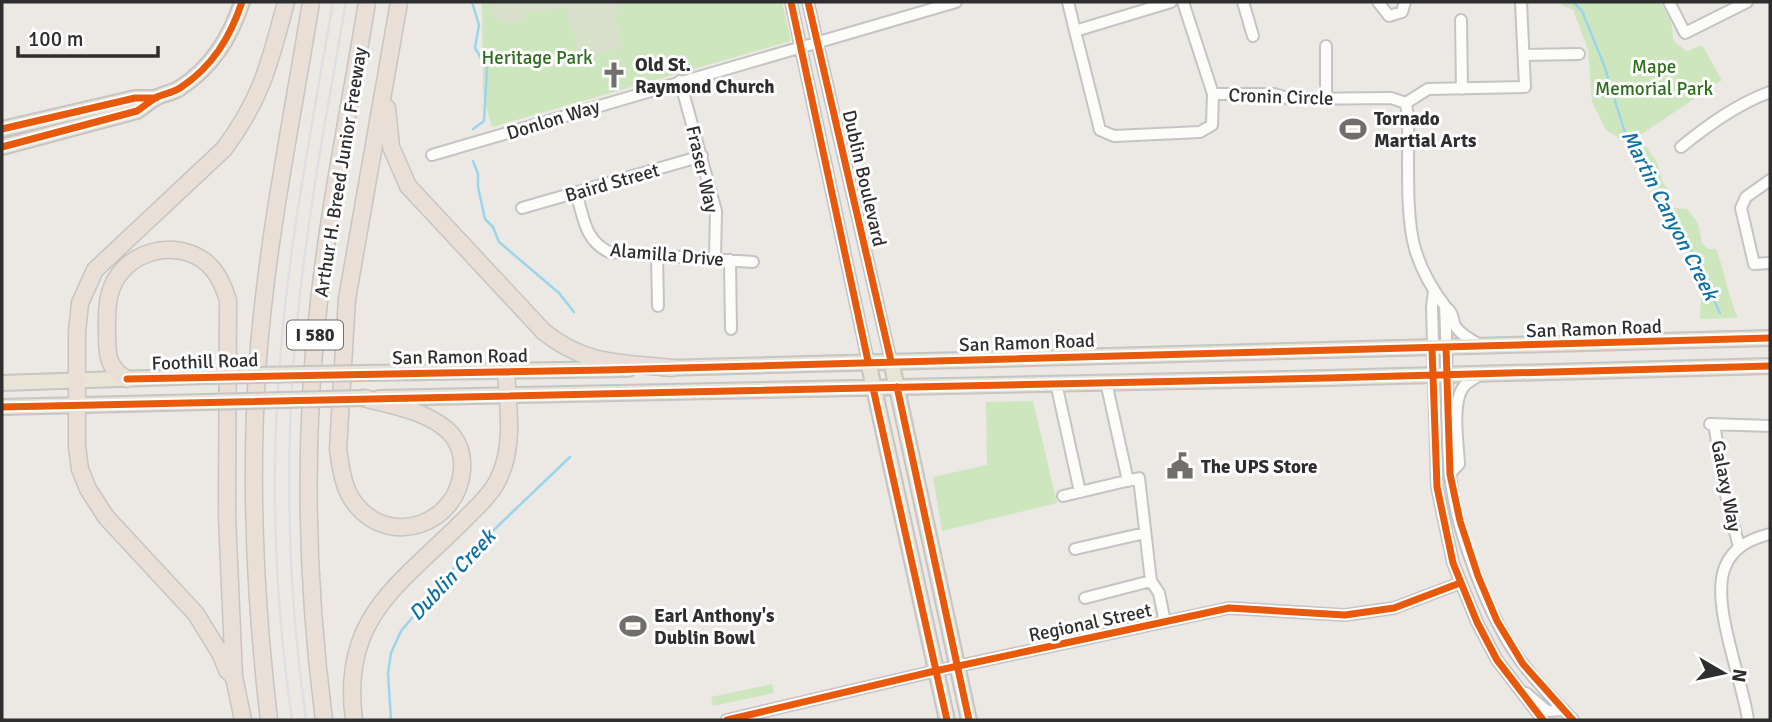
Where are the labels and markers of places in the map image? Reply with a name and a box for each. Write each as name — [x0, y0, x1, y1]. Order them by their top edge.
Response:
place label: Old St. Raymond Church — [635, 53, 775, 99]
church icon: Old St. Raymond Church — [599, 60, 629, 90]
place label: Tornado Martial Arts — [1374, 107, 1476, 153]
sports icon: Tornado Martial Arts — [1338, 114, 1368, 144]
public building icon: The UPS Store — [1165, 451, 1195, 481]
place label: The UPS Store — [1201, 455, 1318, 479]
place label: Earl Anthony's Dublin Bowl — [654, 604, 775, 650]
sports icon: Earl Anthony's Dublin Bowl — [618, 611, 648, 641]

